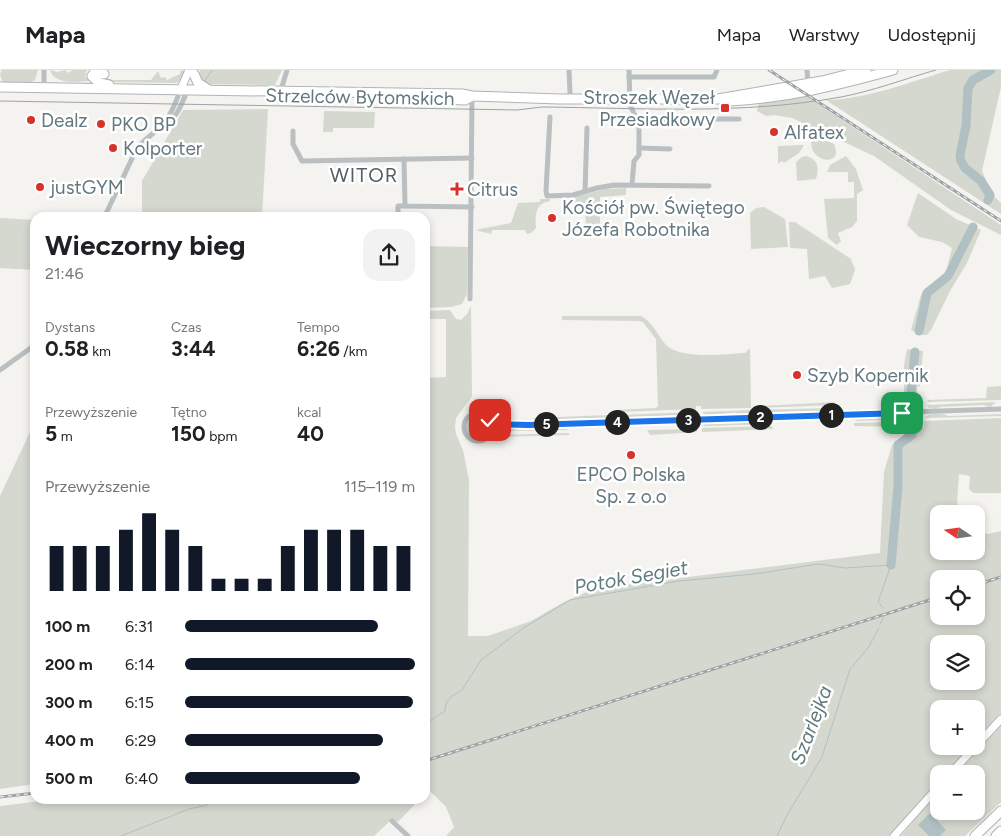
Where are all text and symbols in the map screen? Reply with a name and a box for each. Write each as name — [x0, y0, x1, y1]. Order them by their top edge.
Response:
text: Mapa — [25, 20, 86, 49]
text: Mapa — [717, 24, 761, 46]
text: Warstwy — [789, 24, 860, 46]
text: Udostępnij — [888, 24, 976, 46]
street label: Strzelców Bytomskich — [265, 84, 455, 110]
place label: Stroszek Węzeł Przesiadkowy — [583, 86, 716, 131]
marker: Stroszek Węzeł Przesiadkowy — [719, 102, 731, 114]
place label: Dealz — [41, 109, 88, 132]
place label: PKO BP — [111, 113, 176, 136]
marker: Dealz — [25, 114, 37, 126]
marker: PKO BP — [95, 118, 107, 130]
place label: Alfatex — [784, 121, 844, 144]
marker: Alfatex — [768, 126, 780, 138]
place label: Kolporter — [123, 137, 203, 160]
marker: Kolporter — [107, 142, 119, 154]
district label: WITOR — [330, 163, 398, 187]
place label: justGYM — [49, 176, 124, 199]
place label: Citrus — [467, 178, 518, 201]
marker: justGYM — [34, 181, 46, 193]
marker: Citrus — [451, 183, 463, 195]
place label: Kościół pw. Świętego Józefa Robotnika — [562, 196, 745, 241]
marker: Kościół pw. Świętego Józefa Robotnika — [546, 212, 558, 224]
text: Wieczorny bieg — [45, 228, 246, 262]
button: share — [363, 229, 415, 281]
text: 21:46 — [45, 264, 84, 283]
text: Dystans — [45, 319, 95, 336]
text: Czas — [171, 319, 202, 336]
text: Tempo — [297, 319, 340, 336]
text: 0.58 — [45, 336, 89, 361]
text: 3:44 — [171, 336, 216, 361]
text: 6:26 — [297, 336, 340, 361]
text: km — [89, 343, 111, 360]
text: /km — [340, 343, 367, 360]
place label: Szyb Kopernik — [807, 364, 929, 387]
marker: Szyb Kopernik — [791, 369, 803, 381]
pin — [881, 392, 923, 434]
pin — [469, 399, 511, 441]
icon: arrive — [888, 399, 916, 427]
pin: 1 — [818, 402, 844, 428]
text: Przewyższenie — [45, 404, 137, 421]
text: Tętno — [171, 404, 207, 421]
text: kcal — [297, 404, 321, 421]
pin: 2 — [748, 404, 772, 430]
icon: check — [476, 406, 504, 434]
text: 1 — [829, 407, 834, 424]
pin: 3 — [676, 408, 700, 432]
text: 2 — [756, 409, 765, 426]
pin: 4 — [604, 410, 630, 434]
pin: 5 — [534, 412, 558, 436]
text: 3 — [685, 412, 692, 429]
text: 4 — [613, 414, 622, 431]
text: 5 — [542, 416, 551, 433]
text: 5 — [45, 421, 57, 446]
text: 150 — [171, 421, 206, 446]
text: 40 — [297, 421, 324, 446]
text: m — [57, 428, 73, 445]
text: bpm — [206, 428, 238, 445]
marker: EPCO Polska Sp. z o.o — [625, 449, 637, 461]
place label: EPCO Polska Sp. z o.o — [577, 463, 685, 508]
text: Przewyższenie — [45, 477, 150, 496]
text: 115–119 m — [344, 477, 415, 496]
north arrow — [930, 505, 985, 560]
map controls — [930, 505, 985, 820]
water label: Potok Segiet — [572, 555, 690, 599]
button: locate — [930, 570, 985, 625]
text: 100 m — [45, 617, 90, 636]
text: 6:31 — [125, 617, 153, 636]
button: layers — [930, 635, 985, 690]
text: 200 m — [45, 655, 93, 674]
text: 6:14 — [125, 655, 155, 674]
water label: Szarlejka — [785, 682, 837, 768]
text: 300 m — [45, 693, 92, 712]
text: 6:15 — [125, 693, 154, 712]
button: + — [930, 700, 985, 755]
text: 400 m — [45, 731, 94, 750]
text: 6:29 — [125, 731, 156, 750]
button: − — [930, 765, 985, 820]
text: 500 m — [45, 769, 93, 788]
text: 6:40 — [125, 769, 158, 788]

